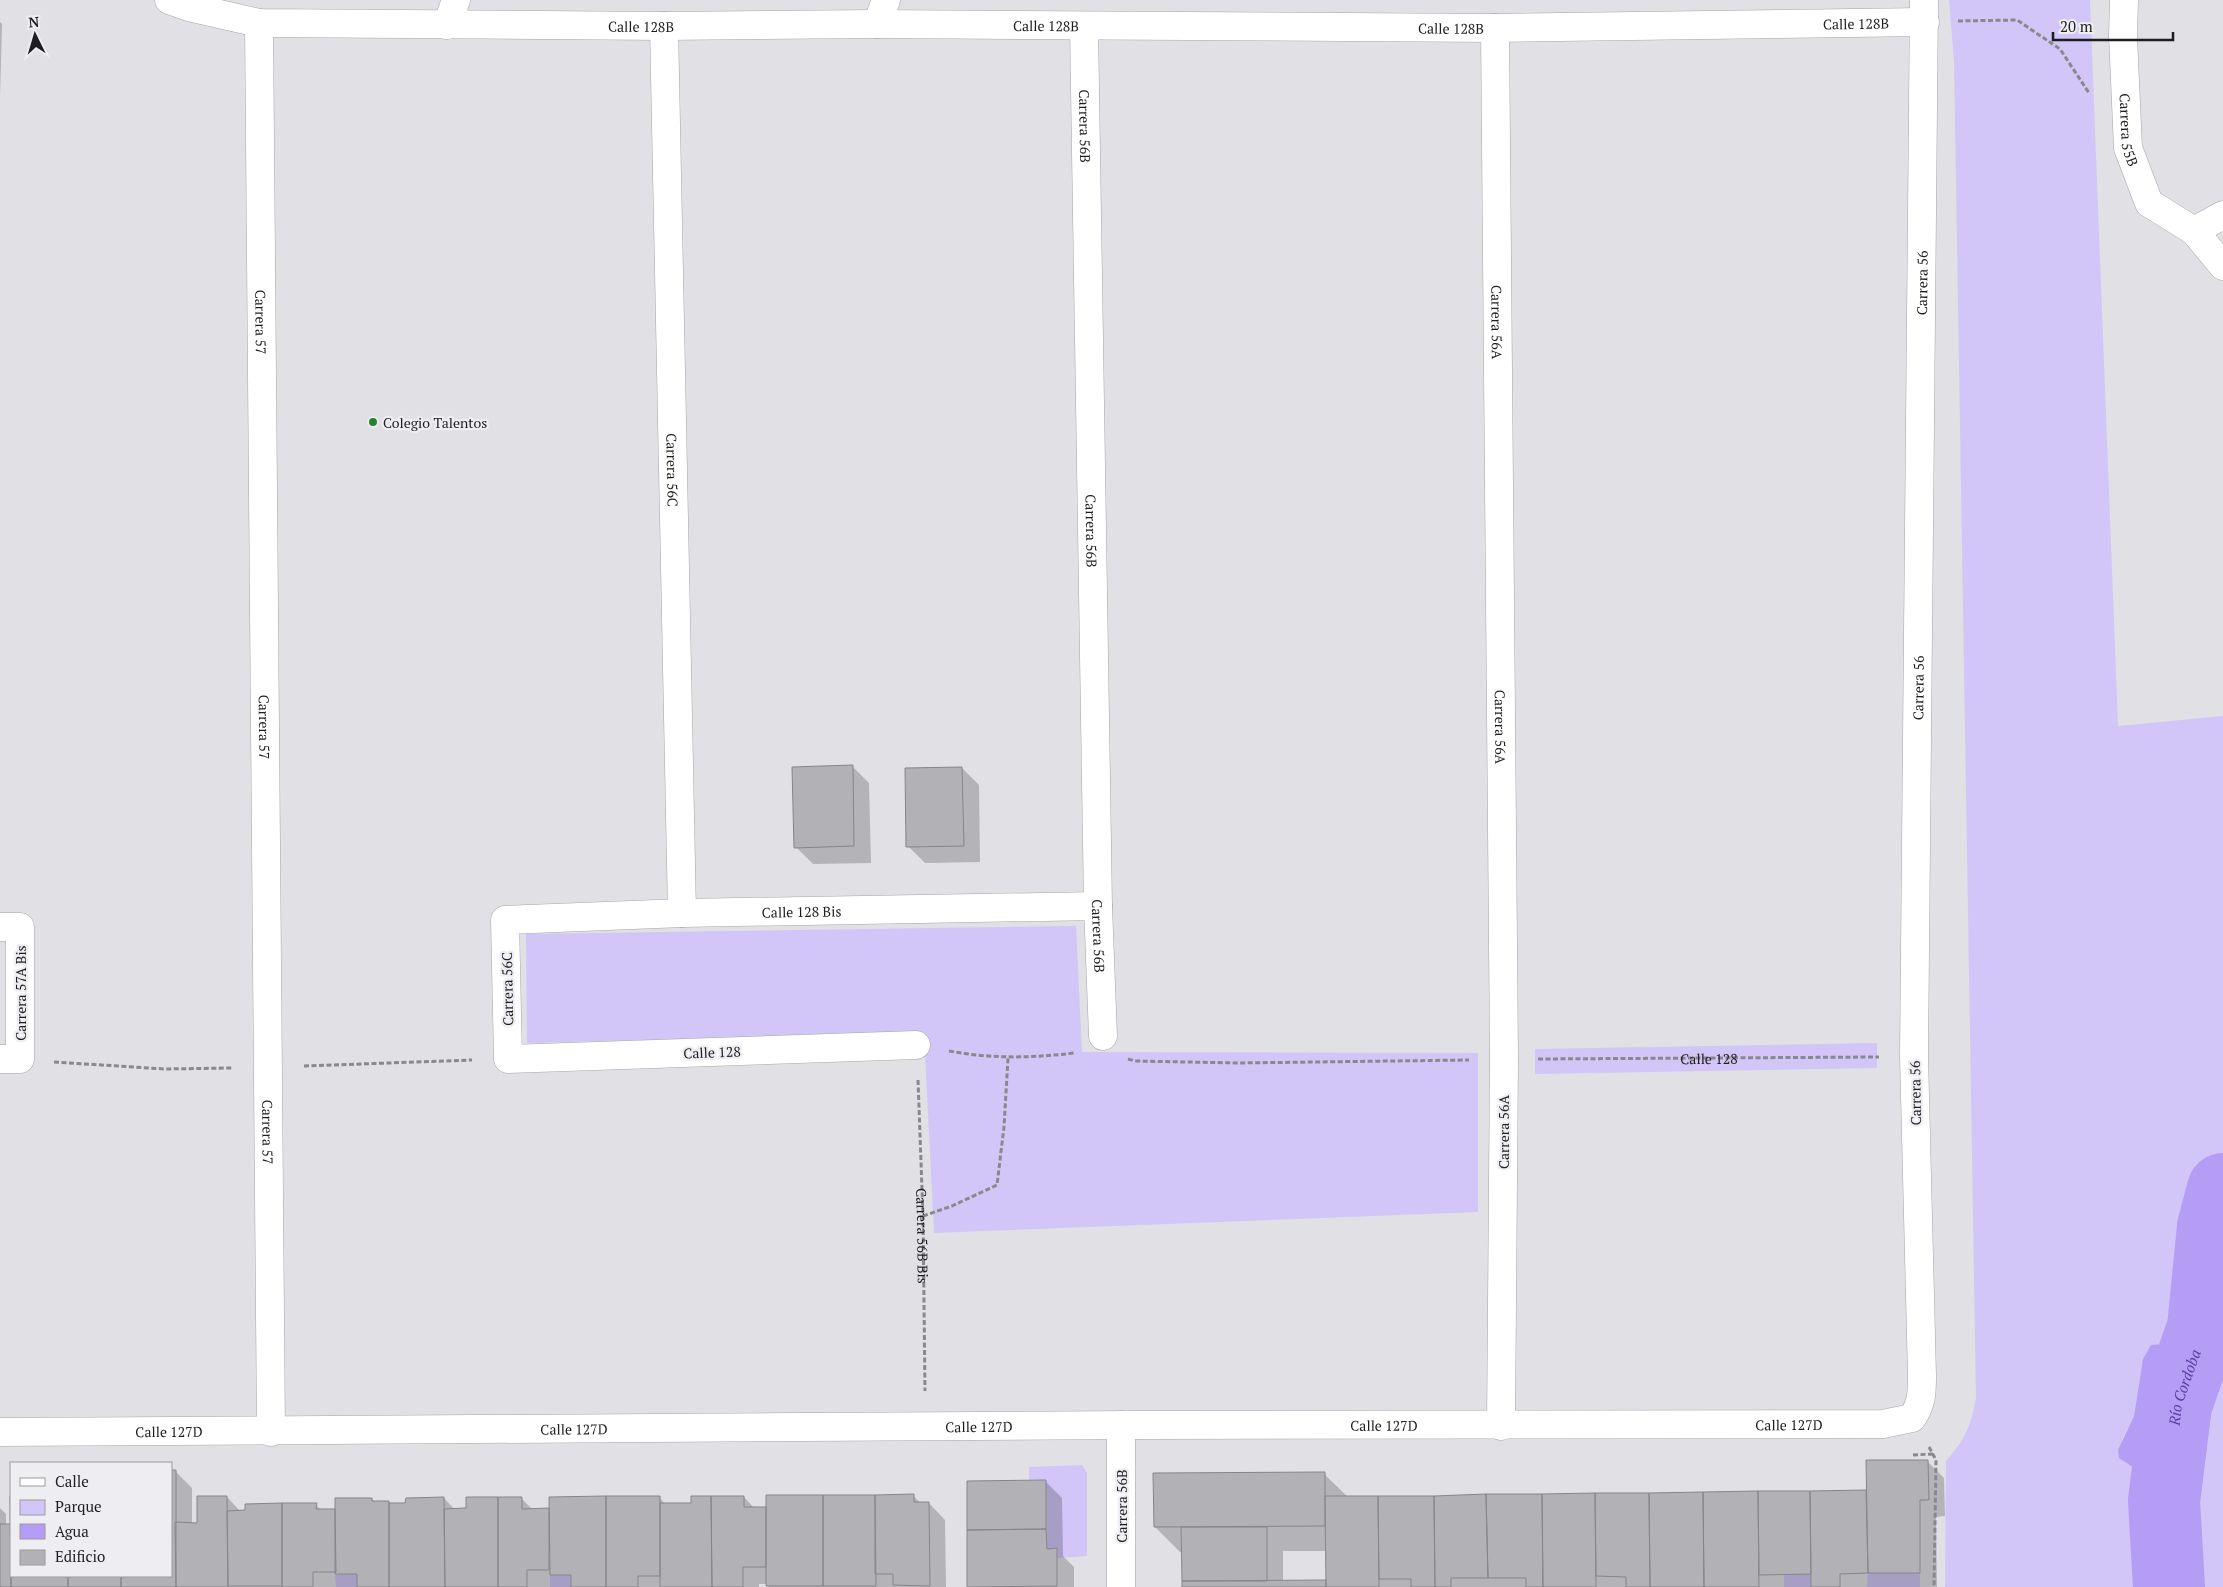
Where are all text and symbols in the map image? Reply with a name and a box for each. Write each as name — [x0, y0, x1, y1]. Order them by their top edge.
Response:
north arrow — [10, 10, 60, 60]
scale bar — [2053, 10, 2173, 42]
text: N — [28, 12, 40, 31]
street label: Calle 128B — [1823, 13, 1889, 33]
street label: Calle 128B — [1013, 15, 1079, 35]
street label: Calle 128B — [608, 16, 674, 36]
text: 20 m — [2060, 16, 2093, 36]
street label: Calle 128B — [1418, 18, 1484, 37]
street label: Carrera 56B — [1076, 89, 1096, 163]
street label: Carrera 55B — [2116, 93, 2143, 169]
street label: Carrera 56 — [1912, 250, 1931, 315]
street label: Carrera 56A — [1488, 285, 1507, 360]
street label: Carrera 57 — [252, 290, 271, 354]
place label: Colegio Talentos — [383, 413, 487, 432]
marker: Colegio Talentos — [367, 416, 379, 428]
street label: Carrera 56C — [663, 433, 683, 507]
street label: Carrera 56B — [1082, 494, 1102, 568]
street label: Carrera 56 — [1908, 655, 1927, 720]
street label: Carrera 56A — [1491, 690, 1511, 765]
street label: Carrera 57 — [255, 695, 275, 759]
street label: Carrera 56B — [1088, 899, 1110, 973]
street label: Calle 128 Bis — [762, 901, 842, 921]
street label: Carrera 57A Bis — [11, 945, 30, 1041]
street label: Carrera 56C — [497, 952, 517, 1026]
street label: Calle 128 — [683, 1042, 741, 1062]
street label: Calle 128 — [1680, 1048, 1738, 1068]
street label: Carrera 56 — [1905, 1060, 1925, 1125]
street label: Carrera 56A — [1494, 1094, 1513, 1169]
street label: Carrera 57 — [259, 1100, 278, 1164]
street label: Carrera 56B Bis — [912, 1188, 933, 1284]
water label: Río Cordoba — [2163, 1346, 2205, 1428]
street label: Calle 127D — [1350, 1415, 1418, 1434]
street label: Calle 127D — [1755, 1415, 1823, 1434]
street label: Calle 127D — [945, 1416, 1013, 1436]
street label: Calle 127D — [540, 1419, 608, 1438]
street label: Calle 127D — [135, 1421, 203, 1441]
legend — [10, 1462, 172, 1577]
street label: Carrera 56B — [1112, 1469, 1131, 1543]
text: Calle — [55, 1471, 89, 1491]
text: Parque — [55, 1496, 102, 1516]
text: Agua — [55, 1521, 89, 1541]
text: Edificio — [55, 1546, 105, 1566]

